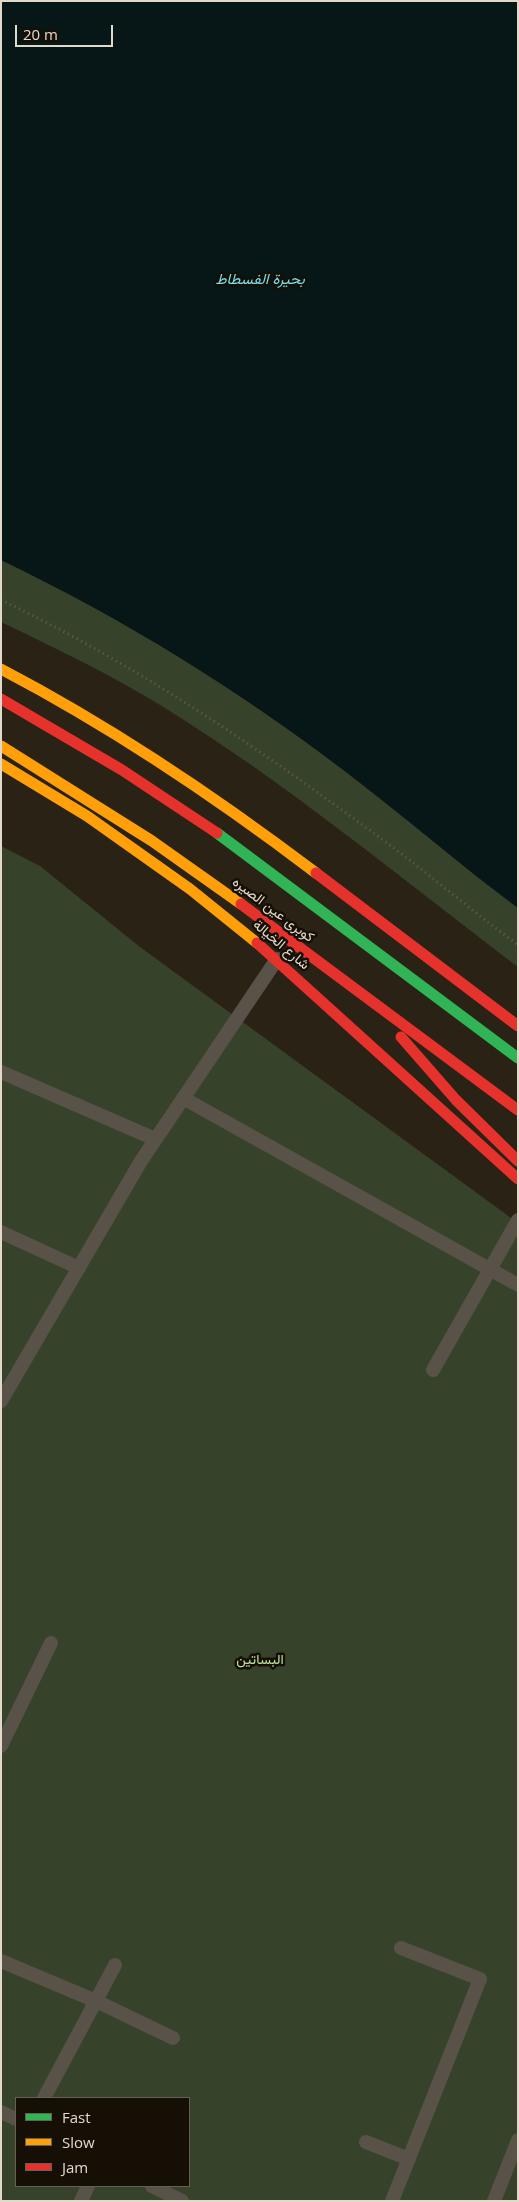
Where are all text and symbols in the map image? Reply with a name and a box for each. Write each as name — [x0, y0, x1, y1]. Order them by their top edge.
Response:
scale bar — [18, 15, 115, 47]
text: 20 m — [23, 24, 58, 44]
water label: بحيرة الفسطاط — [215, 271, 305, 289]
street label: كوبرى عين الصيره — [229, 874, 317, 946]
street label: شارع الخيالة — [249, 917, 313, 973]
park label: البساتين — [236, 1652, 284, 1668]
legend — [15, 2097, 190, 2187]
text: Fast — [62, 2107, 91, 2127]
text: Slow — [62, 2132, 95, 2152]
text: Jam — [62, 2157, 88, 2177]

